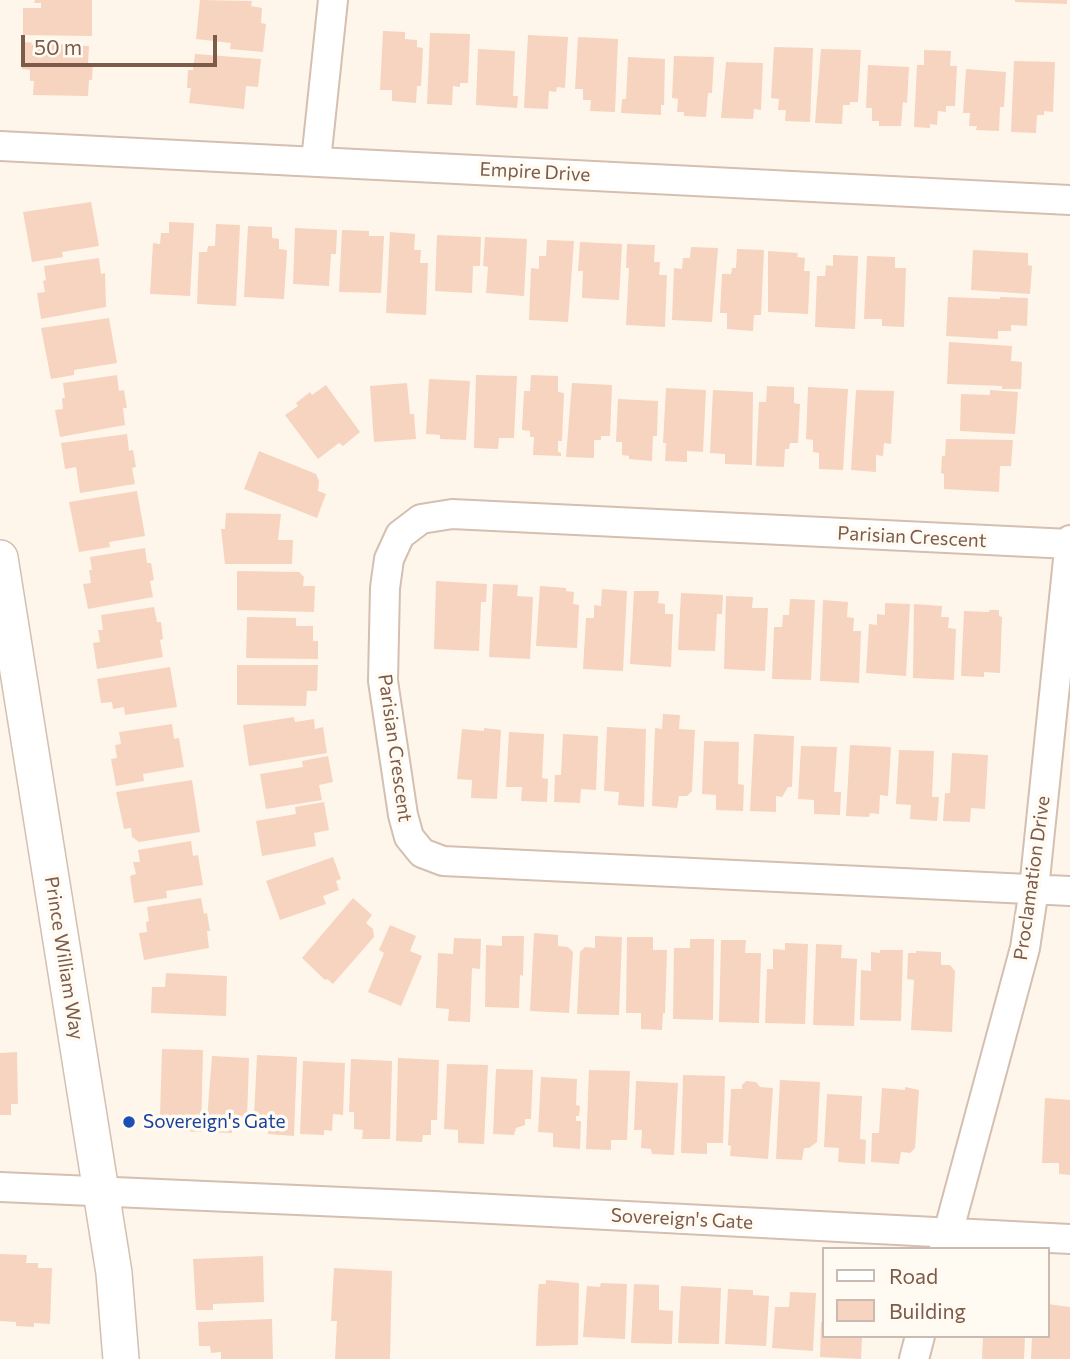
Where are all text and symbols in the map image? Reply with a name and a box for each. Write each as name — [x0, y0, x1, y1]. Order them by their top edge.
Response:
scale bar — [24, 21, 220, 65]
text: 50 m — [34, 34, 82, 59]
street label: Empire Drive — [479, 158, 591, 186]
street label: Parisian Crescent — [837, 522, 987, 552]
street label: Parisian Crescent — [373, 672, 417, 824]
street label: Proclamation Drive — [1009, 794, 1055, 962]
street label: Prince William Way — [40, 875, 88, 1041]
place label: Sovereign's Gate — [143, 1111, 286, 1133]
marker: Sovereign's Gate — [121, 1114, 137, 1130]
street label: Sovereign's Gate — [610, 1204, 754, 1234]
legend — [822, 1247, 1049, 1338]
text: Road — [889, 1263, 938, 1288]
text: Building — [889, 1298, 966, 1323]

